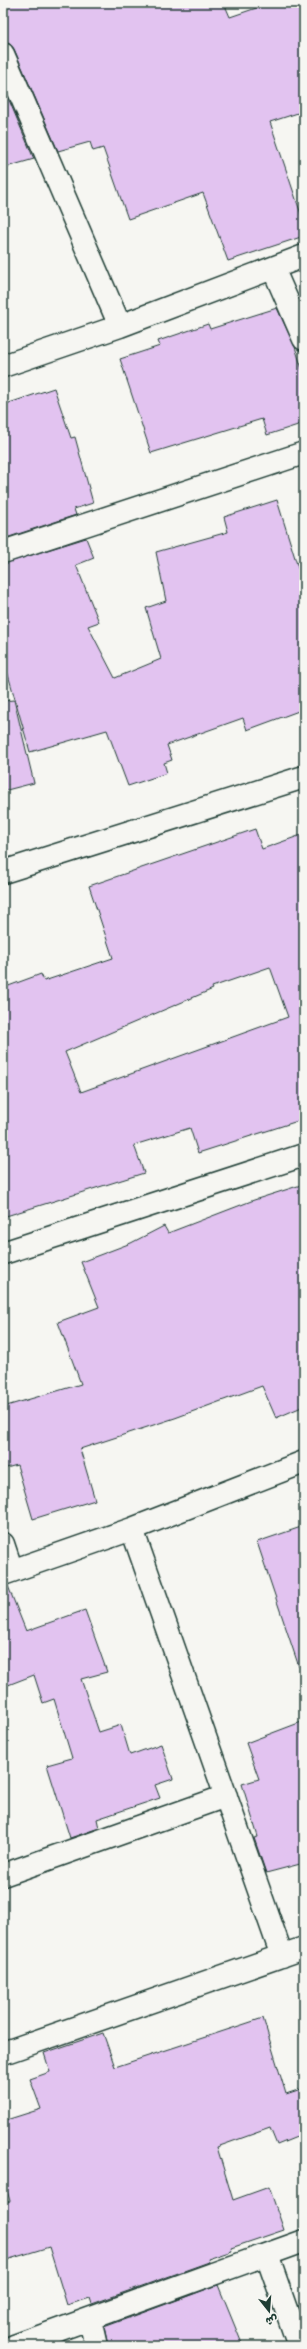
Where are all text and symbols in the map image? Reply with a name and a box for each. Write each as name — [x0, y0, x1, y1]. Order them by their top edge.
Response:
north arrow — [249, 2291, 289, 2331]
text: ش — [264, 2312, 279, 2328]

